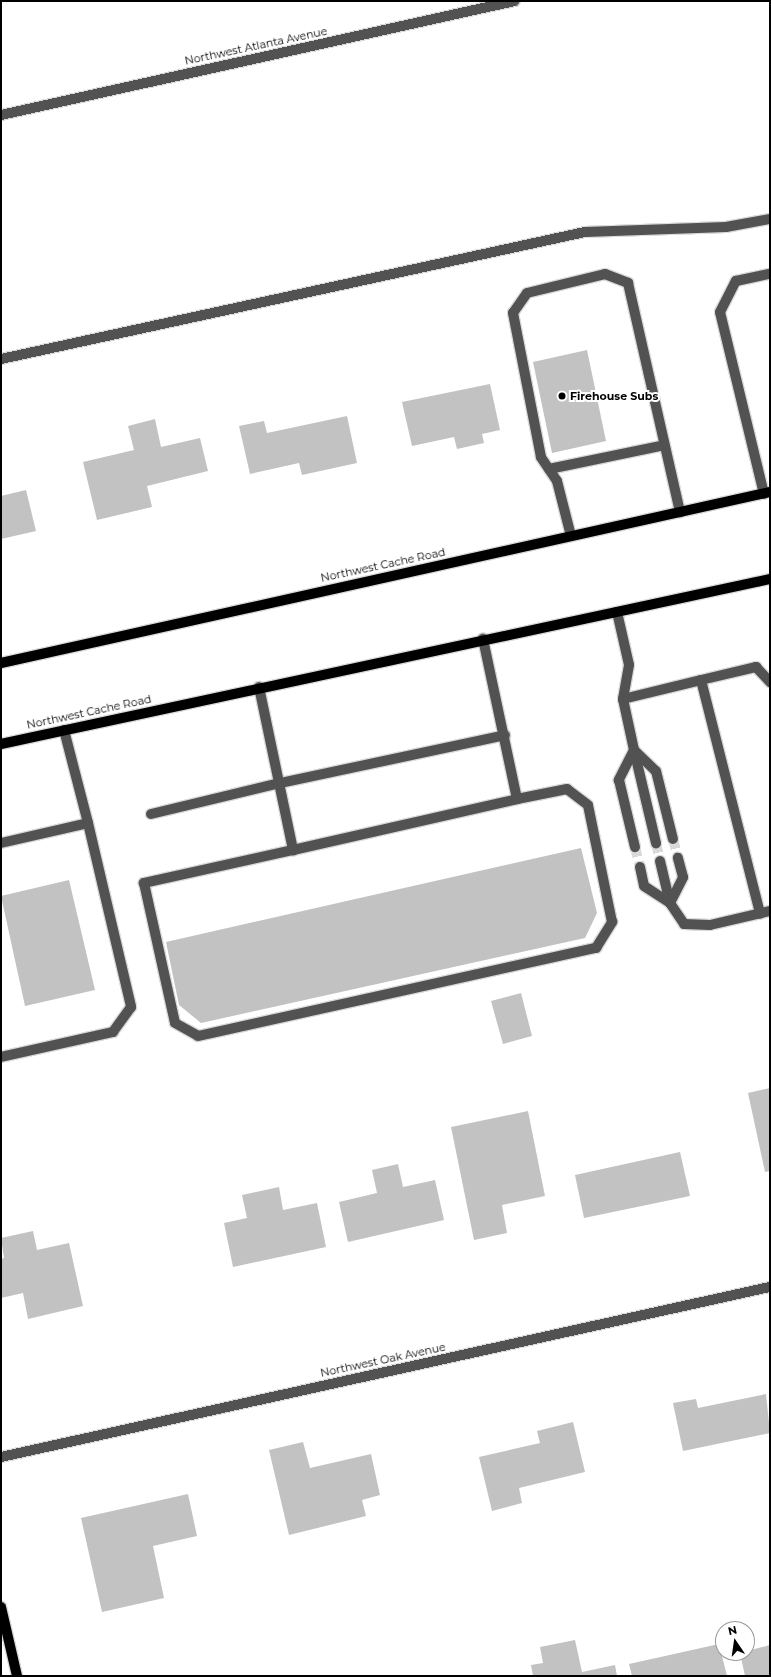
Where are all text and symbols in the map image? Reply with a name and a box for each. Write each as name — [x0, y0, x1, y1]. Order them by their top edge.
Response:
street label: Northwest Atlanta Avenue — [184, 24, 328, 68]
place label: Firehouse Subs — [570, 389, 658, 403]
marker: Firehouse Subs — [557, 391, 567, 401]
street label: Northwest Cache Road — [319, 545, 447, 585]
street label: Northwest Cache Road — [25, 692, 153, 732]
street label: Northwest Oak Avenue — [319, 1340, 447, 1380]
north arrow — [715, 1621, 755, 1661]
text: N — [727, 1622, 738, 1638]

